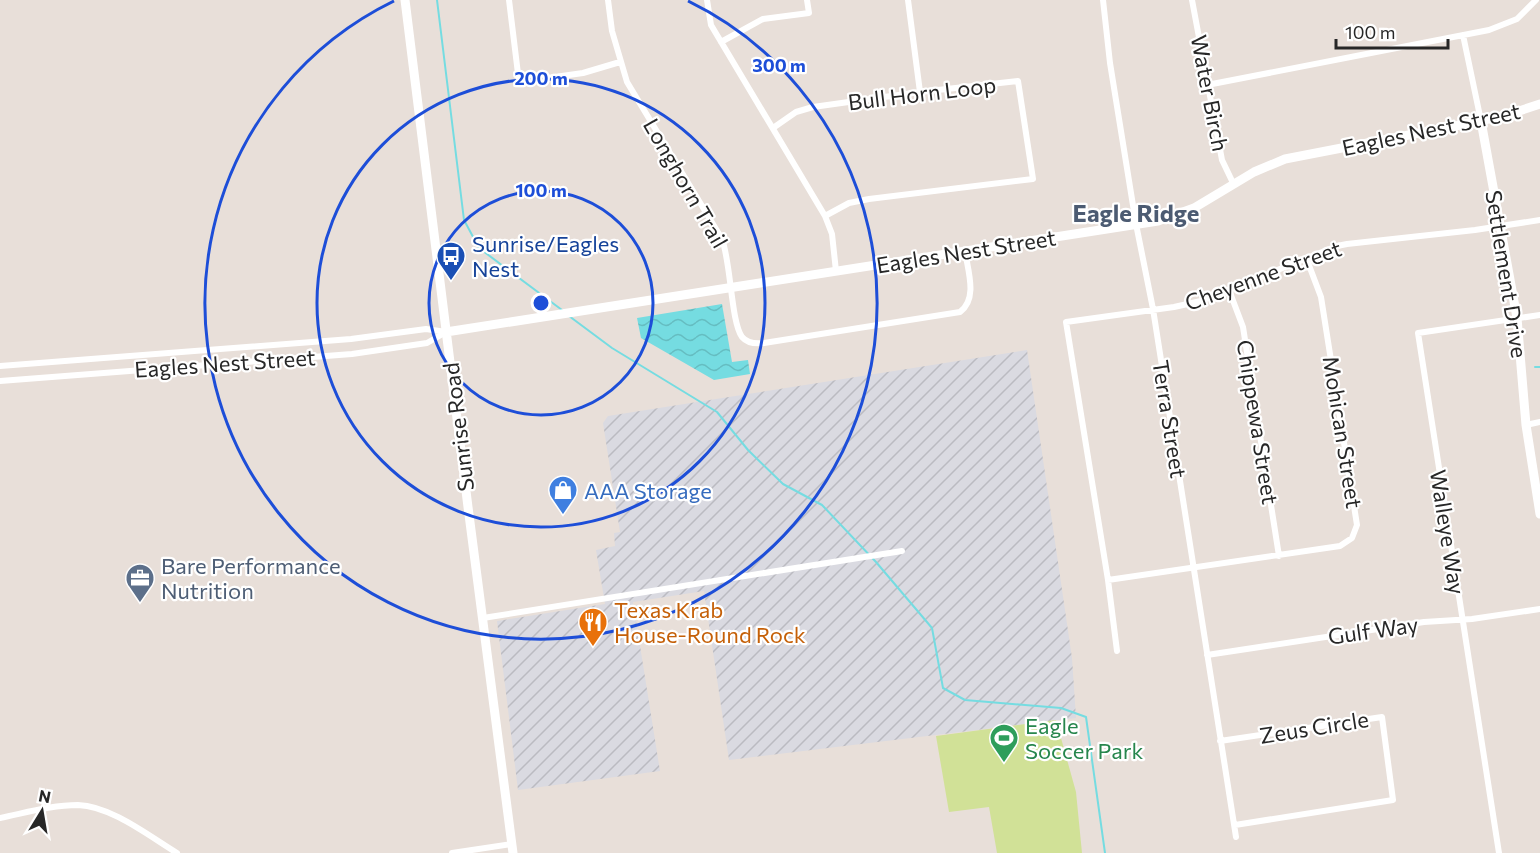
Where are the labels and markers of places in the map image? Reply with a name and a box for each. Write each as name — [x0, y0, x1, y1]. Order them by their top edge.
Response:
place label: Sunrise/Eagles Nest — [472, 230, 619, 282]
bus stop icon: Sunrise/Eagles Nest — [435, 240, 467, 282]
centre of rings — [531, 293, 551, 313]
shop icon: AAA Storage — [547, 474, 579, 516]
place label: AAA Storage — [584, 477, 712, 504]
place label: Bare Performance Nutrition — [161, 552, 341, 604]
office icon: Bare Performance Nutrition — [124, 562, 156, 604]
place label: Texas Krab House-Round Rock — [614, 596, 806, 648]
restaurant icon: Texas Krab House-Round Rock — [577, 606, 609, 648]
place label: Eagle Soccer Park — [1025, 712, 1144, 764]
sports icon: Eagle Soccer Park — [988, 722, 1020, 764]

